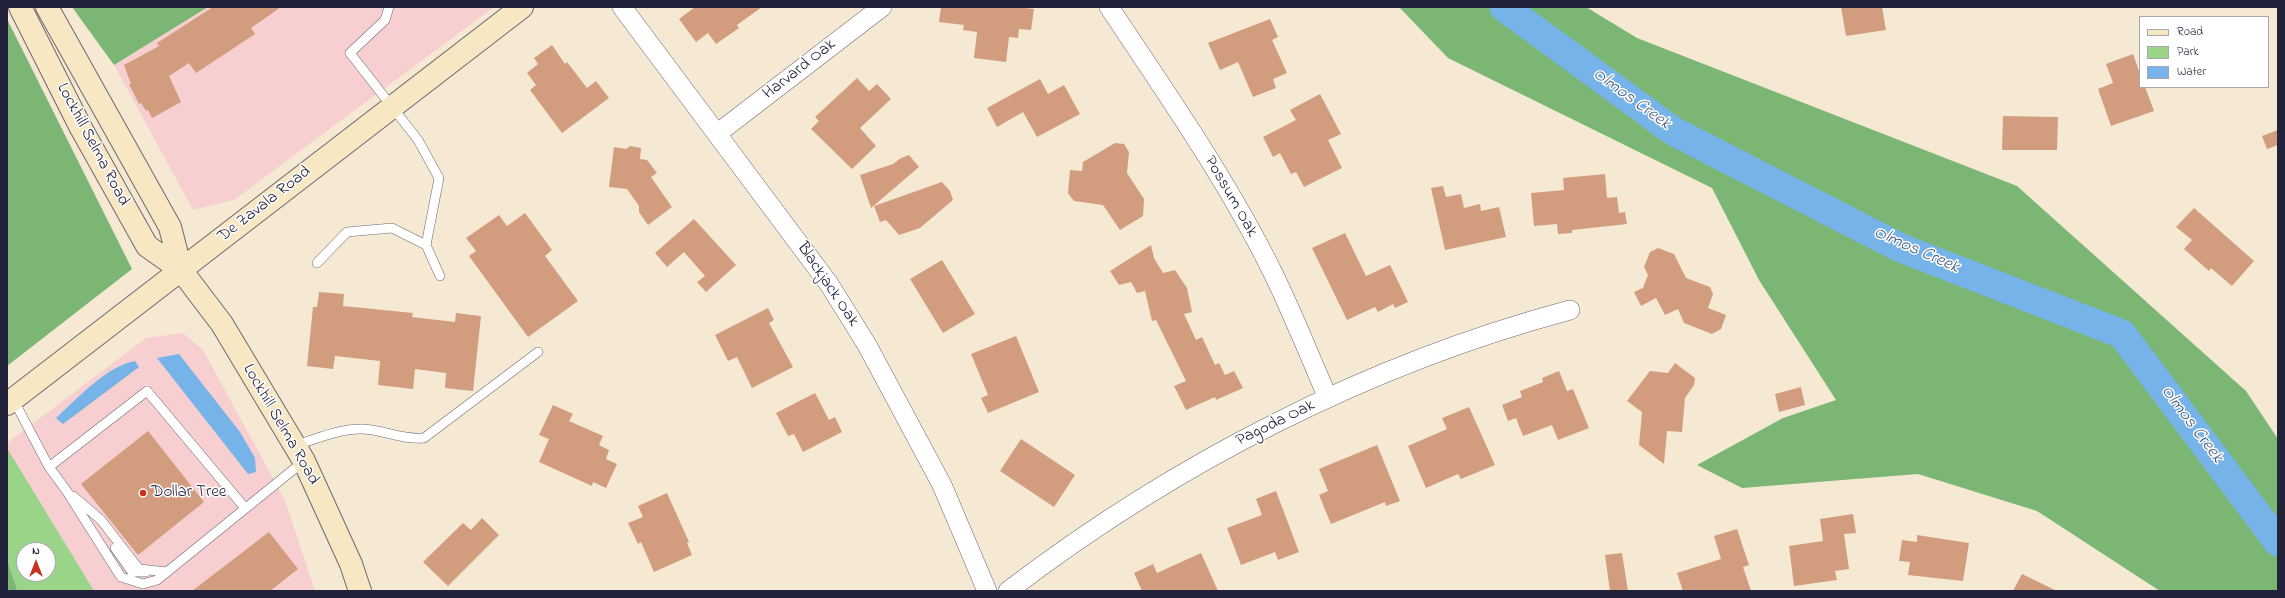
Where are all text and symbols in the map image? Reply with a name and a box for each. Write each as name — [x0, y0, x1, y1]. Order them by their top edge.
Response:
legend — [2139, 16, 2269, 88]
text: Road — [2177, 23, 2203, 41]
street label: Harvard Oak — [759, 35, 841, 105]
text: Park — [2177, 43, 2199, 61]
text: Water — [2177, 63, 2206, 81]
water label: Olmos Creek — [1588, 64, 1674, 136]
street label: Lockhill Selma Road — [51, 80, 133, 210]
street label: Possum Oak — [1199, 153, 1261, 241]
street label: De Zavala Road — [215, 162, 315, 248]
water label: Olmos Creek — [1870, 223, 1962, 279]
street label: Blackjack Oak — [791, 239, 863, 331]
street label: Lockhill Selma Road — [237, 361, 323, 489]
water label: Olmos Creek — [2155, 382, 2227, 468]
street label: Pagoda Oak — [1233, 396, 1319, 452]
place label: Dollar Tree — [151, 483, 226, 503]
marker: Dollar Tree — [138, 488, 148, 498]
north arrow — [16, 542, 56, 582]
text: N — [32, 543, 40, 559]

